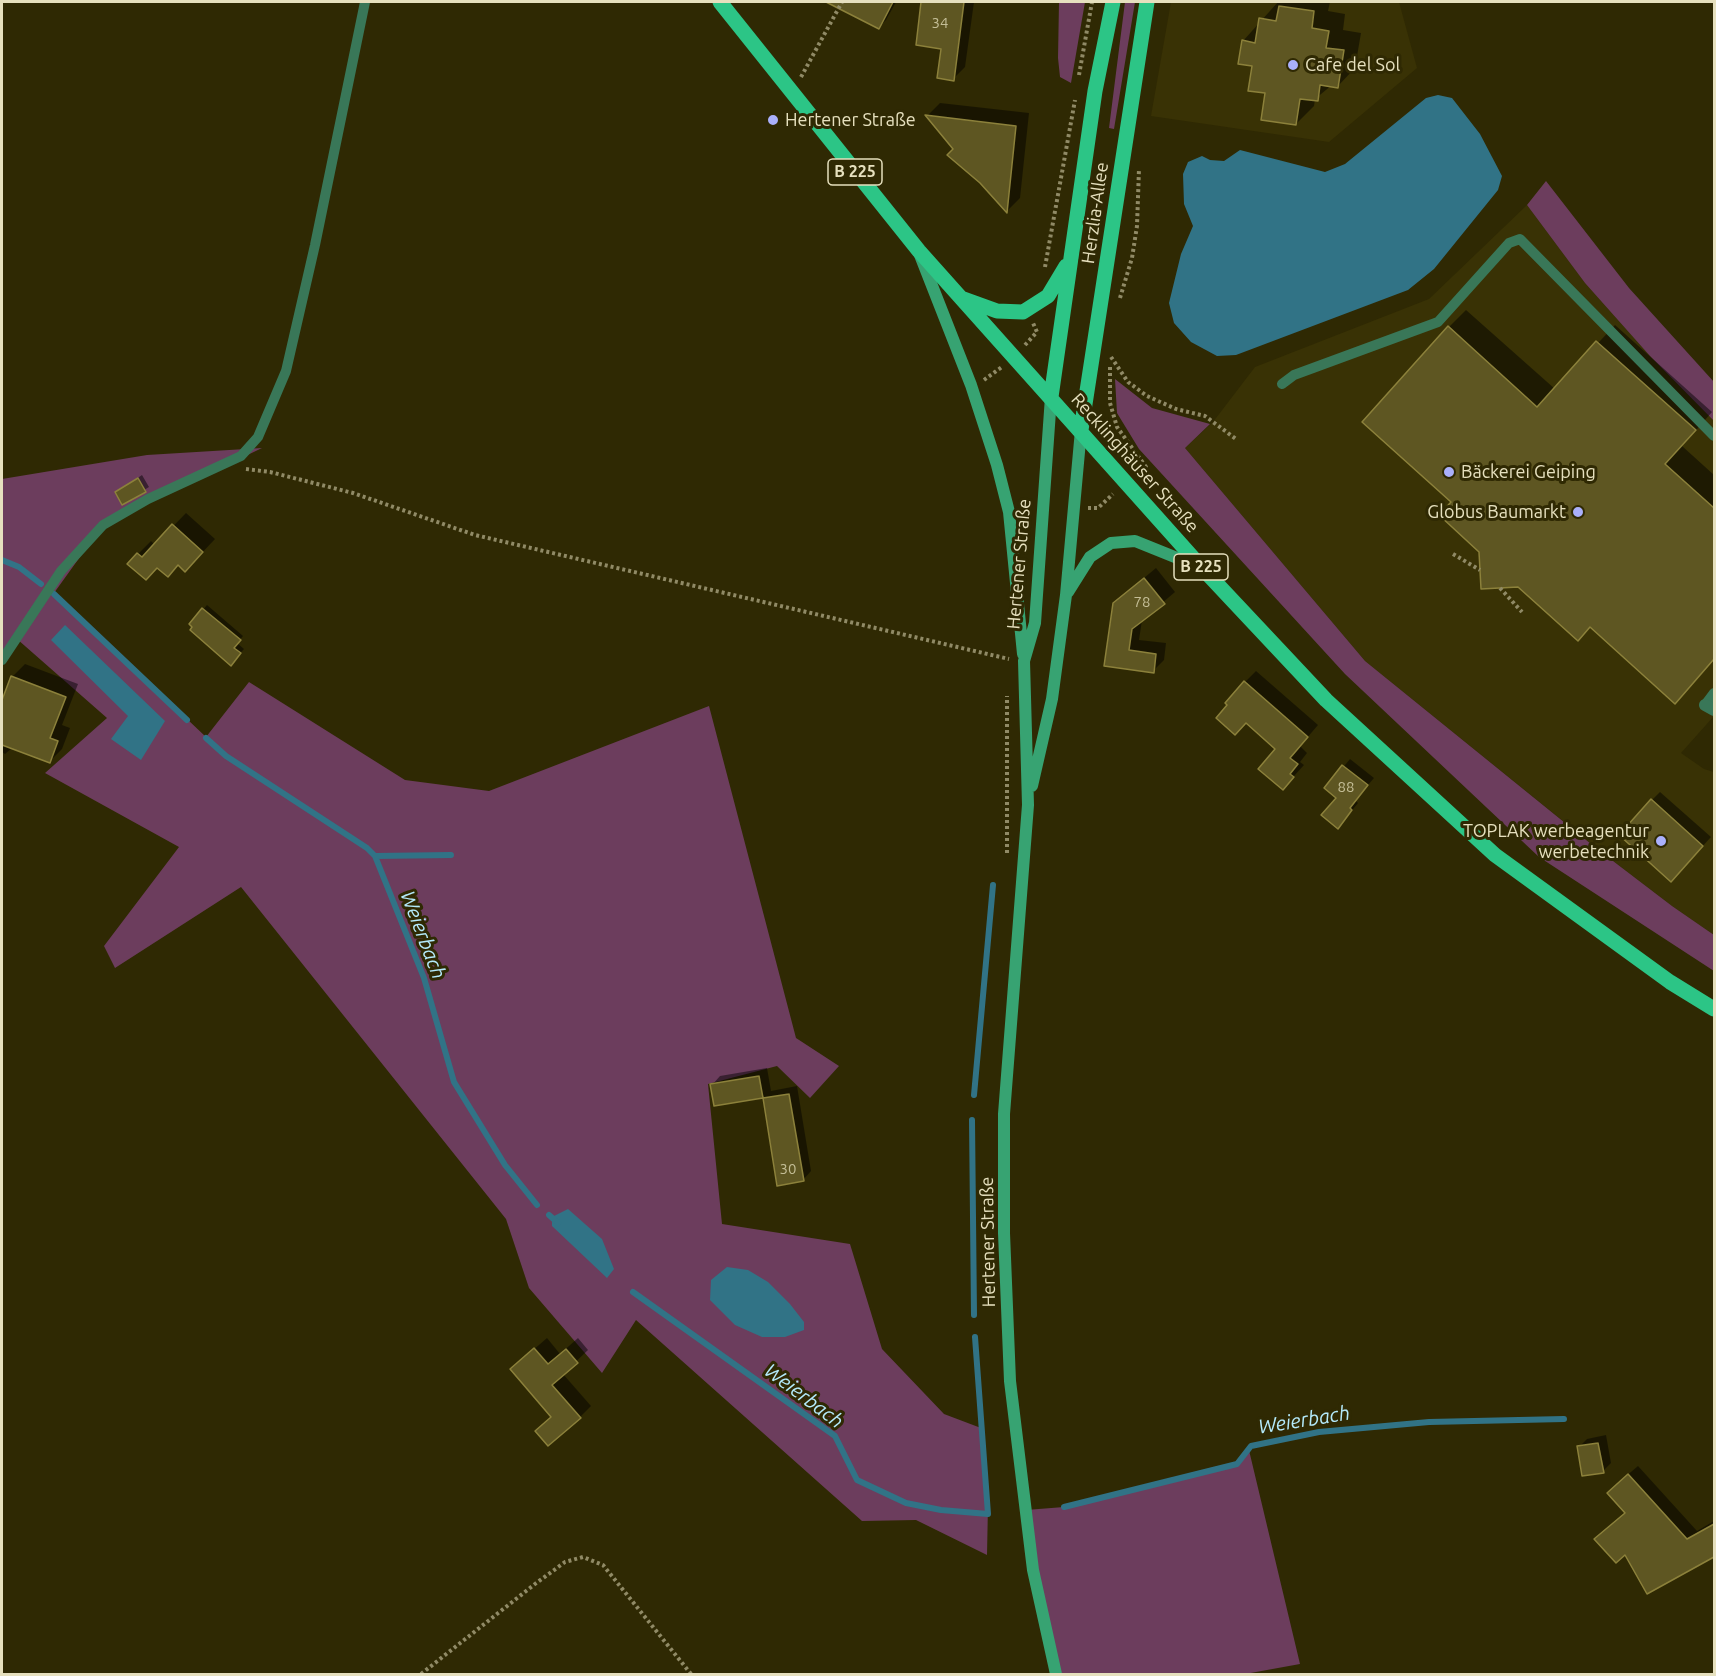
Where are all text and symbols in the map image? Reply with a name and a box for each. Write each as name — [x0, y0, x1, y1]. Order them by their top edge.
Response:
house number: 34 — [932, 14, 948, 32]
place label: Cafe del Sol — [1305, 54, 1400, 76]
marker: Cafe del Sol — [1286, 58, 1300, 72]
place label: Hertener Straße — [785, 109, 916, 131]
marker: Hertener Straße — [766, 113, 780, 127]
road number: B 225 — [828, 159, 882, 185]
street label: Herzlia-Allee — [1077, 161, 1113, 265]
street label: Recklinghäuser Straße — [1067, 389, 1203, 537]
place label: Bäckerei Geiping — [1461, 461, 1596, 483]
marker: Bäckerei Geiping — [1442, 465, 1456, 479]
street label: Hertener Straße — [1003, 498, 1035, 630]
place label: Globus Baumarkt — [1427, 501, 1566, 523]
marker: Globus Baumarkt — [1571, 505, 1585, 519]
road number: B 225 — [1174, 554, 1228, 580]
house number: 78 — [1134, 593, 1150, 611]
house number: 88 — [1338, 778, 1354, 796]
place label: TOPLAK werbeagentur werbetechnik — [1463, 820, 1649, 862]
marker: TOPLAK werbeagentur werbetechnik — [1654, 834, 1668, 848]
water label: Weierbach — [395, 888, 451, 982]
house number: 30 — [780, 1160, 796, 1178]
street label: Hertener Straße — [976, 1176, 1000, 1308]
water label: Weierbach — [760, 1359, 848, 1433]
water label: Weierbach — [1256, 1401, 1352, 1439]

